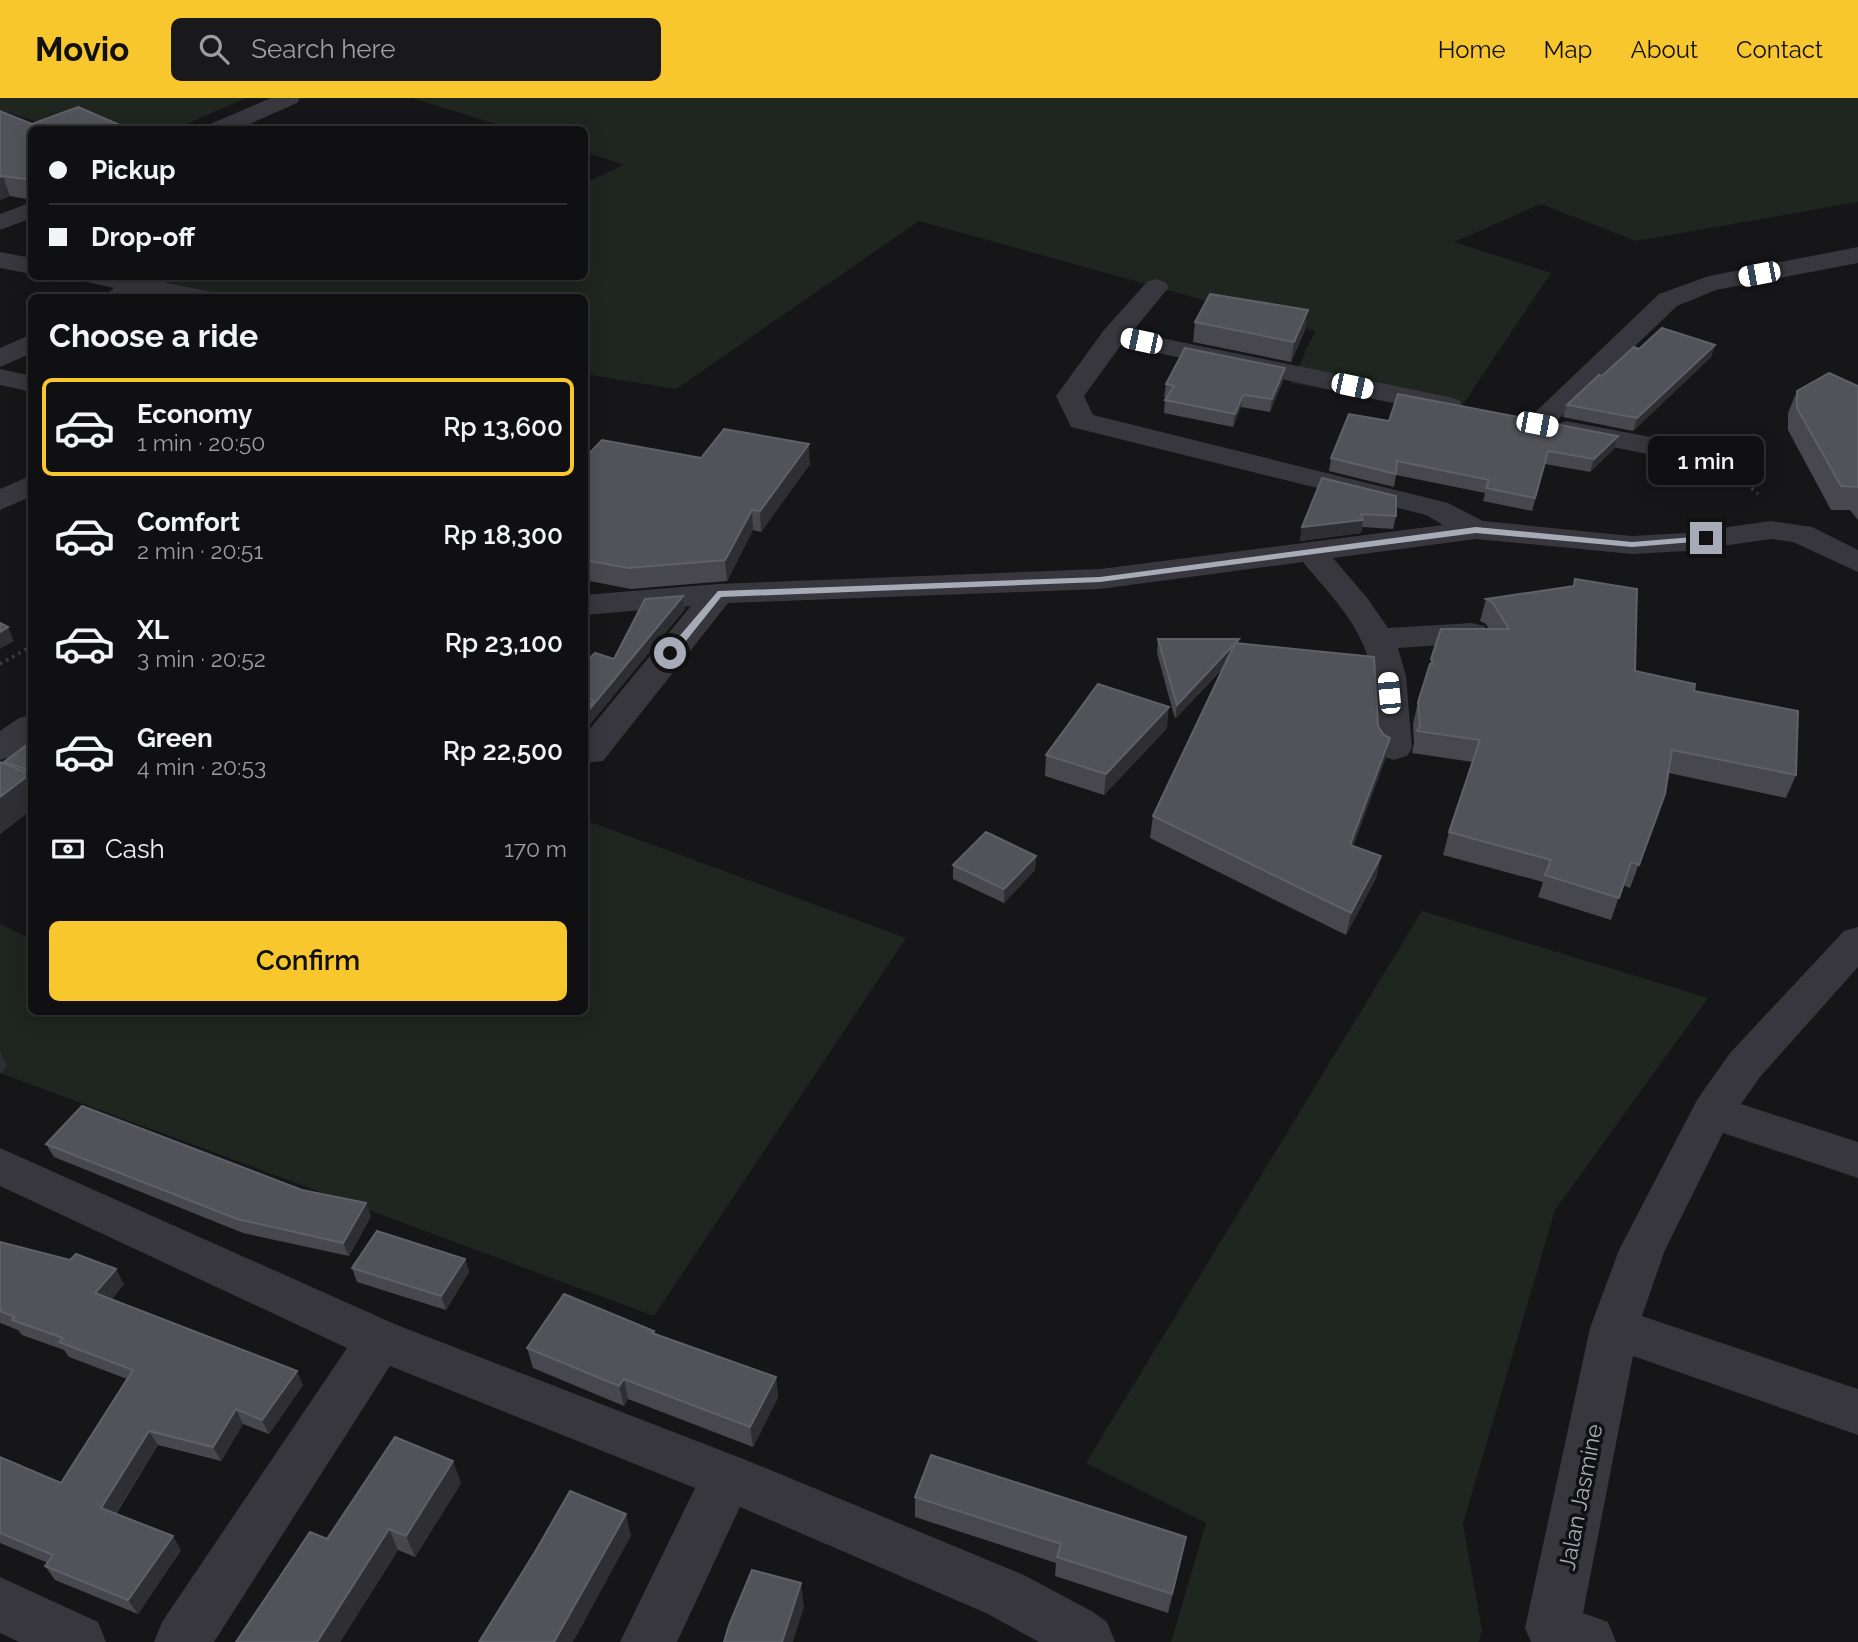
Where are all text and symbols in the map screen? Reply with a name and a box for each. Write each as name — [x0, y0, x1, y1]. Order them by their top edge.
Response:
search box — [171, 18, 661, 81]
text: Movio — [35, 30, 129, 69]
icon: search — [195, 30, 233, 68]
text: Search here — [251, 34, 396, 64]
text: Home — [1438, 35, 1506, 64]
text: Map — [1544, 35, 1592, 64]
text: About — [1630, 35, 1698, 64]
text: Contact — [1736, 35, 1823, 64]
text: Pickup — [91, 155, 176, 185]
text: Drop-off — [91, 222, 195, 252]
car — [1737, 260, 1782, 288]
text: Choose a ride — [49, 317, 258, 354]
car — [1119, 326, 1164, 356]
car — [1330, 371, 1375, 401]
icon: car — [53, 396, 116, 459]
text: Economy — [137, 399, 252, 429]
car — [1515, 410, 1560, 438]
text: Rp 13,600 — [443, 412, 563, 442]
text: 1 min · 20:50 — [137, 429, 265, 456]
callout: 1 min — [1648, 436, 1764, 486]
text: 1 min — [1677, 447, 1735, 474]
icon: car — [53, 504, 116, 567]
text: Comfort — [137, 507, 240, 537]
text: Rp 18,300 — [443, 520, 563, 550]
route end — [1690, 522, 1722, 554]
text: 2 min · 20:51 — [137, 537, 263, 564]
icon: car — [53, 612, 116, 675]
text: XL — [137, 615, 169, 645]
text: Rp 23,100 — [445, 628, 563, 658]
route start — [654, 637, 686, 669]
text: 3 min · 20:52 — [137, 645, 266, 672]
car — [1377, 671, 1402, 715]
icon: car — [53, 720, 116, 783]
text: Green — [137, 723, 213, 753]
text: Rp 22,500 — [443, 736, 563, 766]
text: 4 min · 20:53 — [137, 753, 266, 780]
icon: cash — [49, 830, 87, 868]
text: Cash — [105, 834, 165, 864]
text: 170 m — [504, 835, 567, 862]
button: Confirm — [49, 921, 567, 1001]
street label: Jalan Jasmine — [1553, 1422, 1607, 1572]

